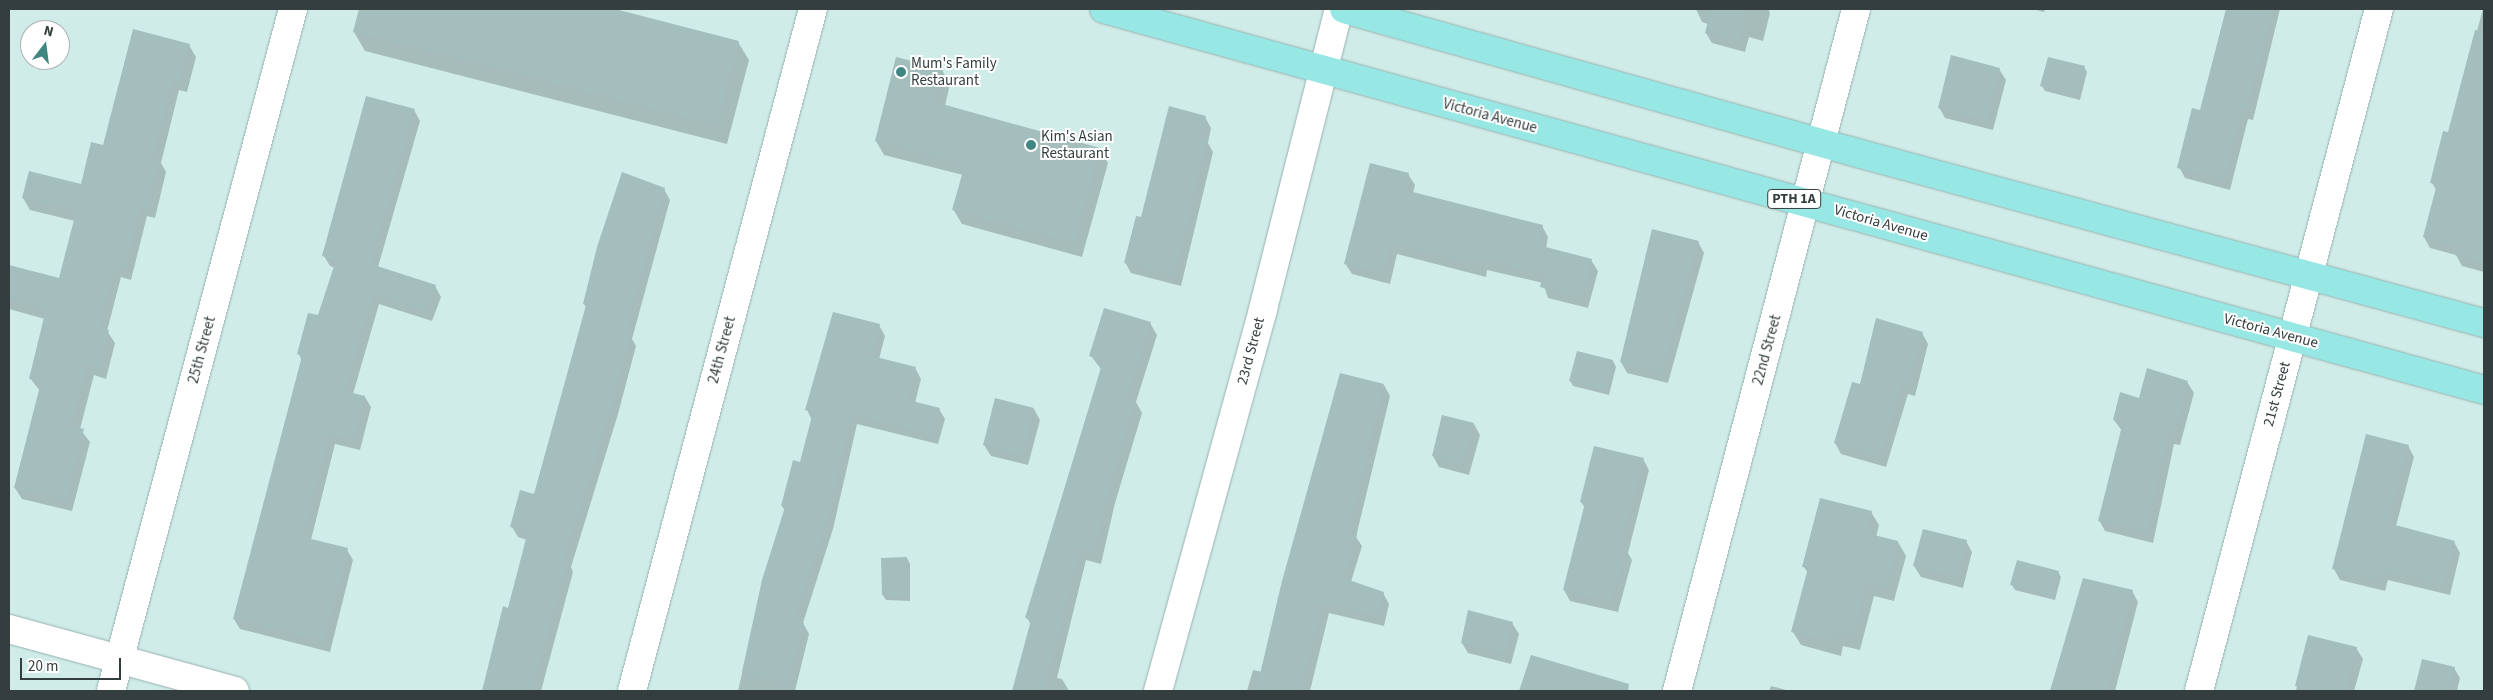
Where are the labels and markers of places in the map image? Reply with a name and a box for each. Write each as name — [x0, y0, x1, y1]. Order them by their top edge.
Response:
place label: Mum's Family Restaurant — [911, 54, 997, 89]
marker: Mum's Family Restaurant — [895, 66, 907, 78]
place label: Kim's Asian Restaurant — [1041, 127, 1113, 162]
marker: Kim's Asian Restaurant — [1025, 139, 1037, 151]

